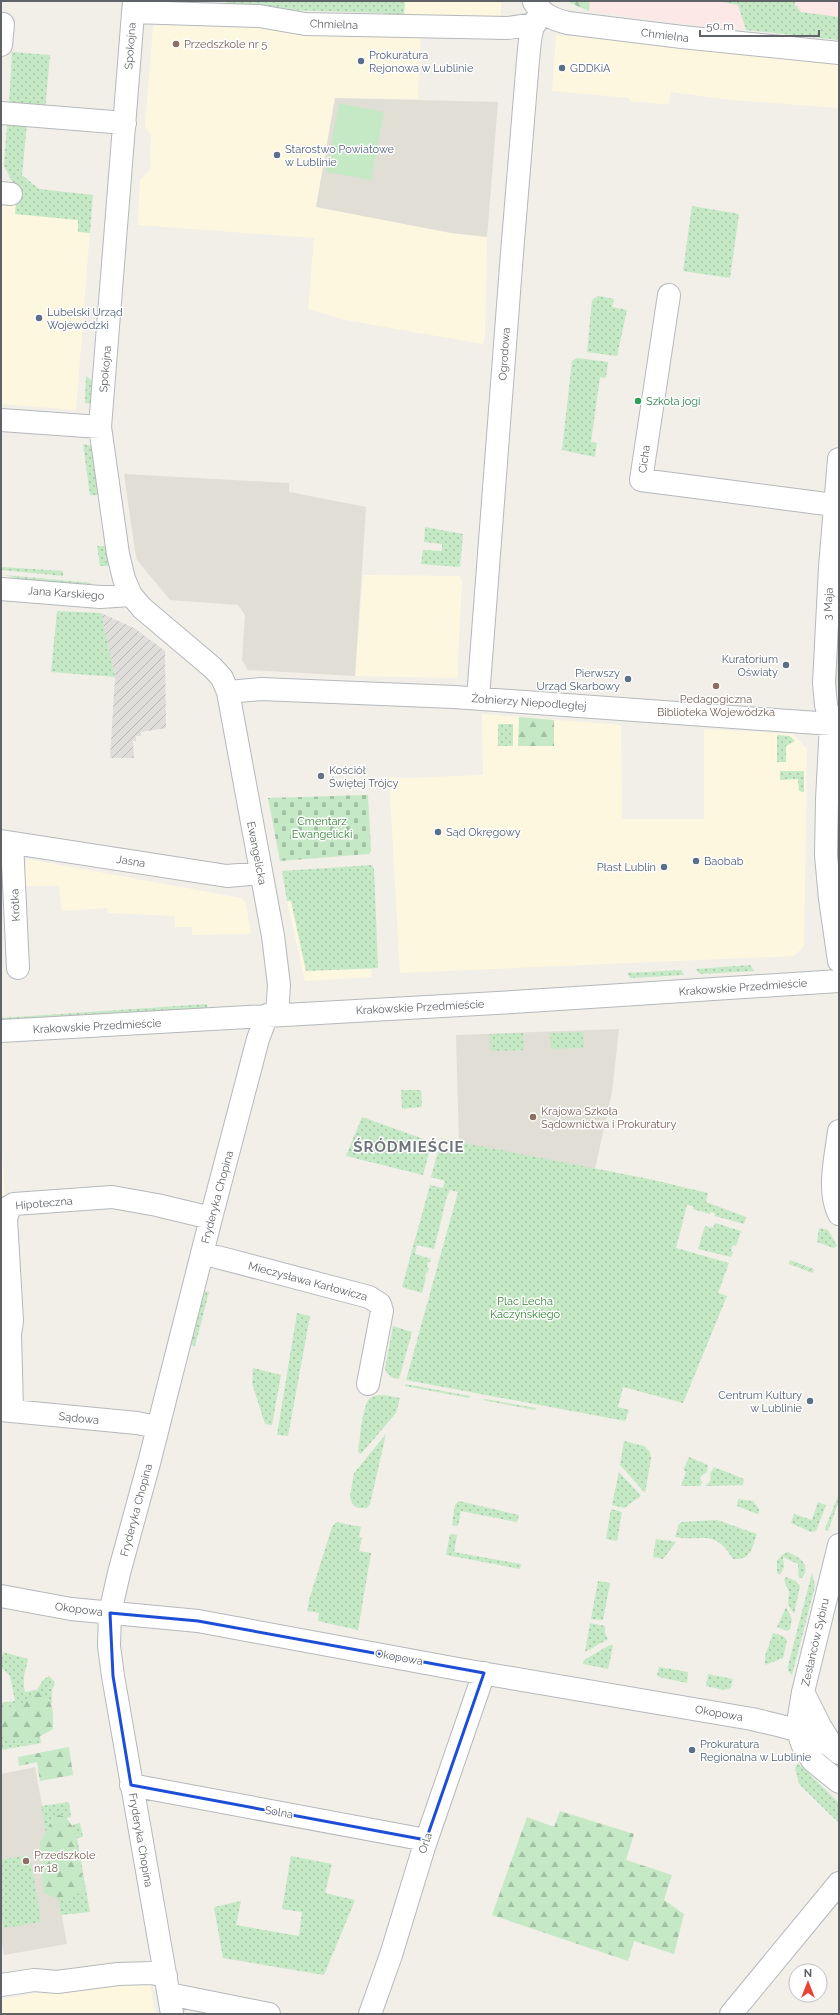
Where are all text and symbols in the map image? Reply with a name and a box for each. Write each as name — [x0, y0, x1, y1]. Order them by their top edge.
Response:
scale bar — [700, 12, 819, 38]
street label: Chmielna — [310, 17, 358, 32]
text: 50 m — [706, 19, 734, 33]
street label: Spokojna — [122, 22, 139, 70]
street label: Chmielna — [640, 26, 690, 45]
place label: Przedszkole nr 5 — [184, 38, 267, 51]
marker: Przedszkole nr 5 — [171, 39, 181, 49]
place label: Prokuratura Rejonowa w Lublinie — [369, 49, 474, 75]
marker: Prokuratura Rejonowa w Lublinie — [356, 56, 366, 66]
place label: GDDKiA — [570, 62, 611, 75]
marker: GDDKiA — [557, 63, 567, 73]
place label: Starostwo Powiatowe w Lublinie — [285, 143, 395, 169]
marker: Starostwo Powiatowe w Lublinie — [272, 150, 282, 160]
place label: Lubelski Urząd Wojewódzki — [47, 306, 123, 332]
marker: Lubelski Urząd Wojewódzki — [34, 313, 44, 323]
street label: Ogrodowa — [496, 327, 513, 381]
street label: Spokojna — [97, 345, 114, 393]
place label: Szkoła jogi — [646, 395, 700, 408]
marker: Szkoła jogi — [633, 396, 643, 406]
street label: Cicha — [636, 444, 653, 474]
street label: Jana Karskiego — [27, 584, 105, 603]
street label: 3 Maja — [821, 587, 836, 621]
place label: Kuratorium Oświaty — [722, 653, 778, 679]
marker: Kuratorium Oświaty — [781, 660, 791, 670]
place label: Pierwszy Urząd Skarbowy — [536, 667, 620, 693]
marker: Pierwszy Urząd Skarbowy — [623, 674, 633, 684]
marker: Pedagogiczna Biblioteka Wojewódzka — [711, 681, 721, 691]
street label: Żołnierzy Niepodległej — [471, 692, 587, 713]
place label: Pedagogiczna Biblioteka Wojewódzka — [657, 693, 775, 719]
place label: Kościół Świętej Trójcy — [329, 764, 399, 790]
marker: Kościół Świętej Trójcy — [316, 771, 326, 781]
park label: Cmentarz Ewangelicki — [292, 815, 352, 841]
street label: Ewangelicka — [244, 820, 269, 886]
place label: Sąd Okręgowy — [446, 826, 521, 839]
marker: Sąd Okręgowy — [433, 827, 443, 837]
street label: Jasna — [116, 853, 146, 870]
place label: Baobab — [704, 855, 744, 868]
marker: Baobab — [691, 856, 701, 866]
place label: Płast Lublin — [597, 861, 656, 874]
marker: Płast Lublin — [659, 862, 669, 872]
street label: Krótka — [8, 888, 23, 922]
street label: Krakowskie Przedmieście — [678, 976, 808, 998]
street label: Krakowskie Przedmieście — [355, 998, 485, 1017]
street label: Krakowskie Przedmieście — [32, 1017, 162, 1036]
place label: Krajowa Szkoła Sądownictwa i Prokuratury — [541, 1105, 676, 1131]
marker: Krajowa Szkoła Sądownictwa i Prokuratury — [528, 1112, 538, 1122]
district label: ŚRÓDMIEŚCIE — [353, 1138, 465, 1156]
street label: Fryderyka Chopina — [199, 1149, 236, 1245]
street label: Hipoteczna — [15, 1195, 73, 1212]
street label: Mieczysława Karłowicza — [247, 1259, 369, 1304]
park label: Plac Lecha Kaczyńskiego — [490, 1295, 561, 1321]
place label: Centrum Kultury w Lublinie — [718, 1389, 803, 1415]
marker: Centrum Kultury w Lublinie — [805, 1396, 815, 1406]
street label: Sądowa — [58, 1410, 100, 1427]
street label: Fryderyka Chopina — [118, 1462, 155, 1558]
street label: Zesłańców Sybiru — [799, 1597, 832, 1687]
street label: Okopowa — [54, 1600, 104, 1619]
street label: Okopowa — [374, 1647, 424, 1668]
street label: Okopowa — [694, 1703, 744, 1724]
place label: Prokuratura Regionalna w Lublinie — [700, 1738, 812, 1764]
marker: Prokuratura Regionalna w Lublinie — [687, 1745, 697, 1755]
street label: Fryderyka Chopina — [126, 1792, 155, 1888]
street label: Solna — [264, 1804, 294, 1821]
street label: Orla — [416, 1831, 435, 1855]
place label: Przedszkole nr 18 — [34, 1849, 96, 1875]
marker: Przedszkole nr 18 — [21, 1856, 31, 1866]
north arrow — [788, 1963, 828, 2003]
text: N — [804, 1967, 812, 1980]

